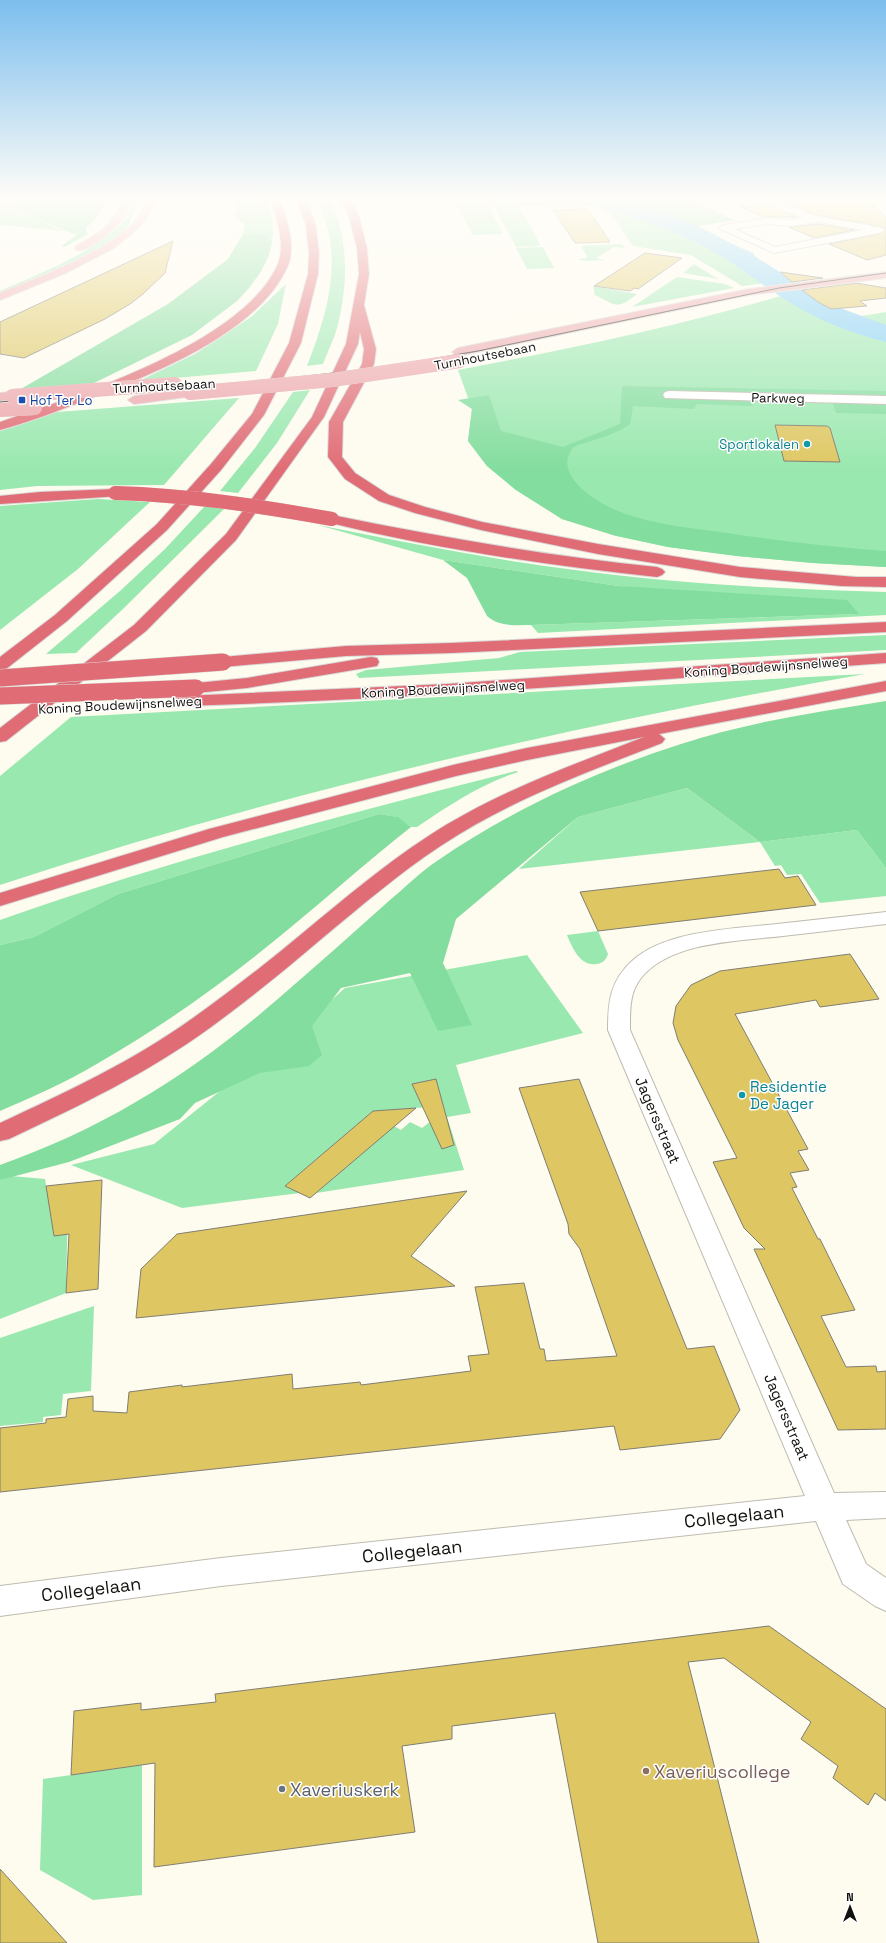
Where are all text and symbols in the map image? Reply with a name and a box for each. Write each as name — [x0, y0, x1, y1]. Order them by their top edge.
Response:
street label: Turnhoutsebaan — [433, 338, 537, 374]
street label: Turnhoutsebaan — [112, 375, 216, 397]
street label: Parkweg — [751, 389, 805, 407]
place label: Hof Ter Lo — [30, 392, 92, 409]
marker: Hof Ter Lo — [17, 395, 27, 405]
place label: Sportlokalen — [719, 436, 799, 453]
marker: Sportlokalen — [802, 439, 812, 449]
street label: Koning Boudewijnsnelweg — [684, 653, 848, 681]
street label: Koning Boudewijnsnelweg — [361, 676, 525, 702]
street label: Koning Boudewijnsnelweg — [38, 692, 202, 718]
street label: Jagersstraat — [631, 1074, 685, 1166]
place label: Residentie De Jager — [750, 1077, 827, 1113]
marker: Residentie De Jager — [737, 1090, 747, 1100]
street label: Jagersstraat — [760, 1371, 814, 1463]
street label: Collegelaan — [683, 1499, 785, 1533]
street label: Collegelaan — [361, 1534, 463, 1568]
street label: Collegelaan — [40, 1571, 142, 1607]
place label: Xaveriuscollege — [654, 1760, 791, 1783]
marker: Xaveriuscollege — [641, 1766, 651, 1776]
place label: Xaveriuskerk — [290, 1778, 400, 1801]
marker: Xaveriuskerk — [277, 1784, 287, 1794]
north arrow — [830, 1887, 870, 1927]
text: N — [846, 1890, 854, 1904]

